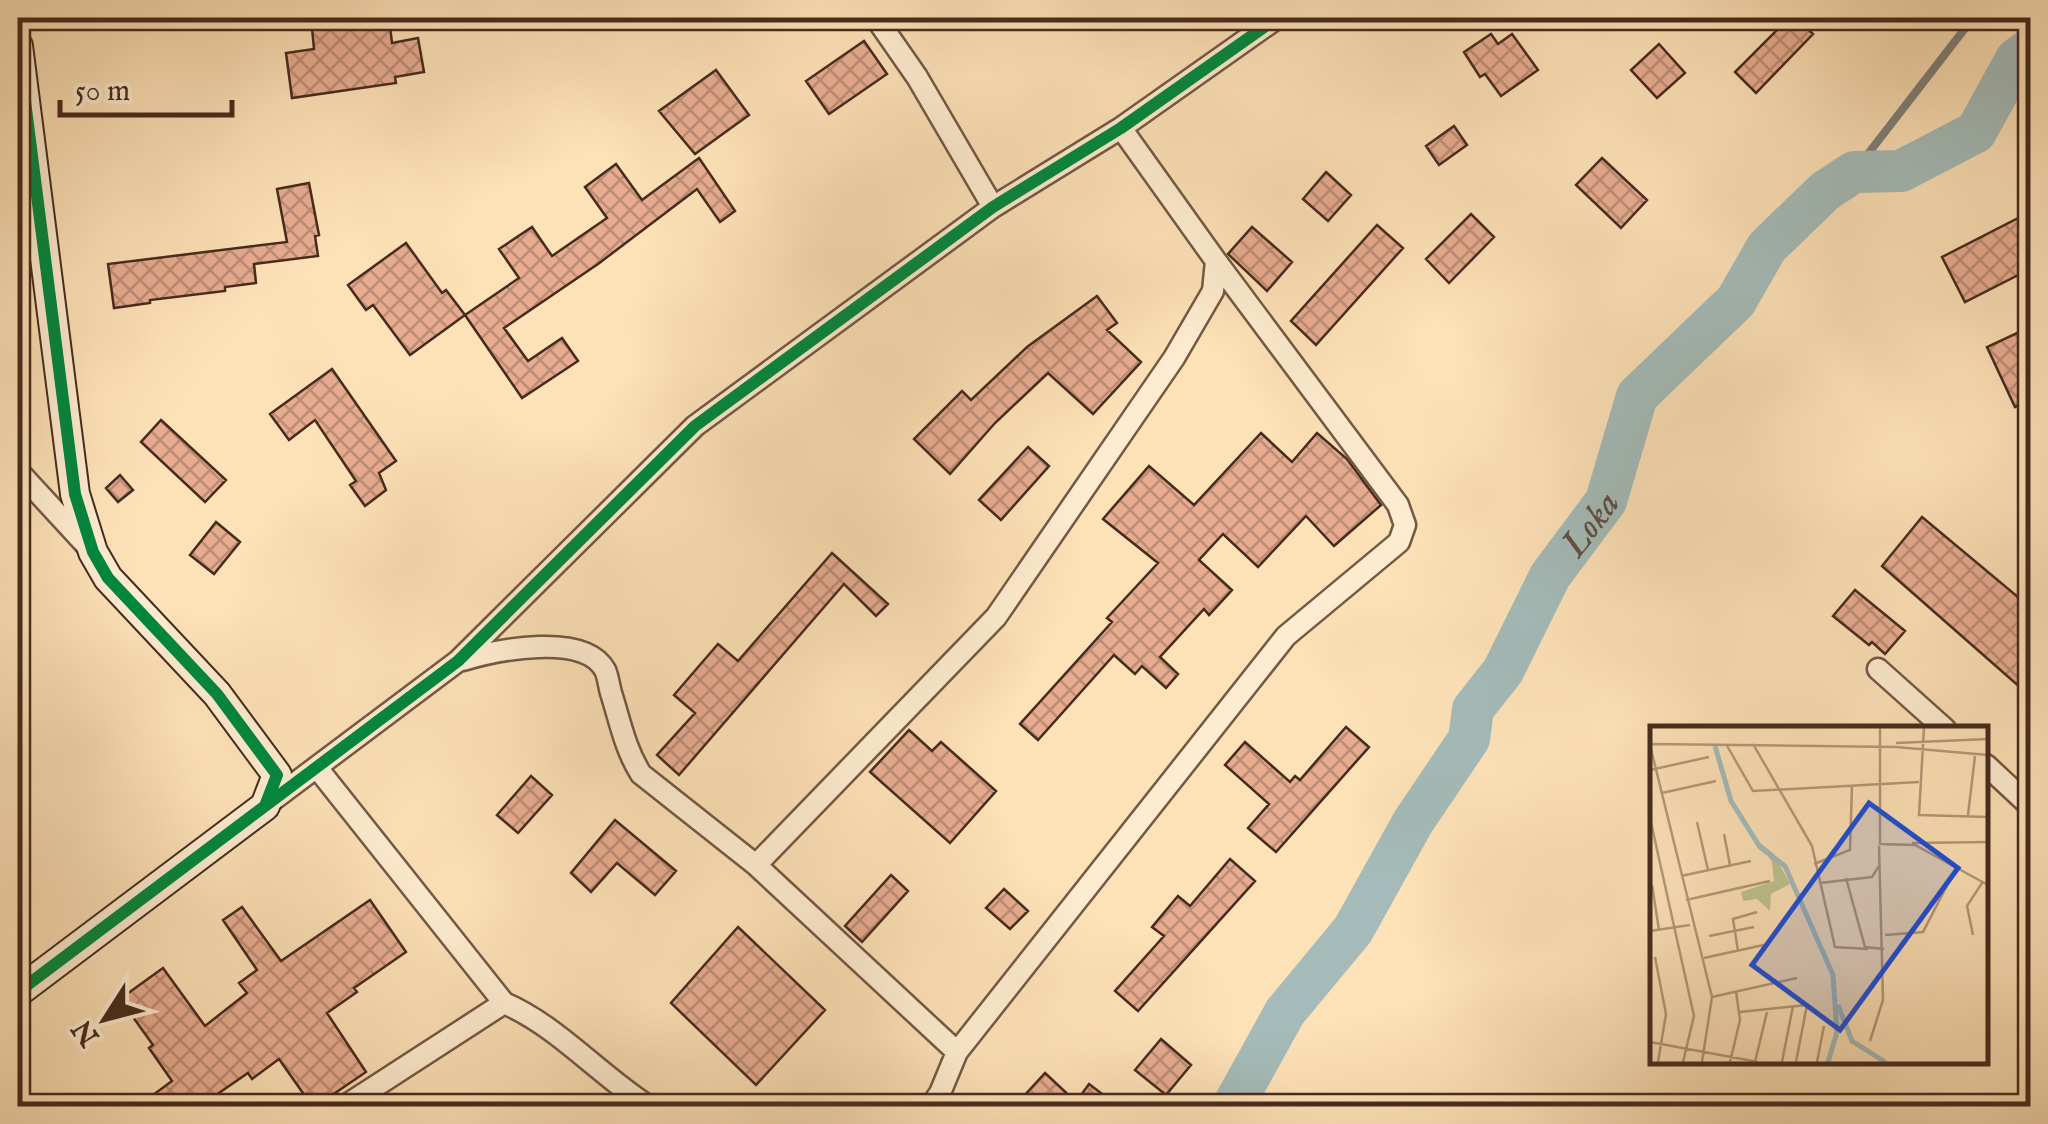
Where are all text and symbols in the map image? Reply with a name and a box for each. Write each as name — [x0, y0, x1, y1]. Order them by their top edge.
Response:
scale bar — [60, 55, 232, 117]
text: 50 m — [75, 73, 130, 111]
water label: Loka — [1551, 482, 1632, 569]
inset map — [1650, 726, 1988, 1064]
north arrow — [55, 969, 155, 1069]
text: N — [66, 1012, 109, 1053]

